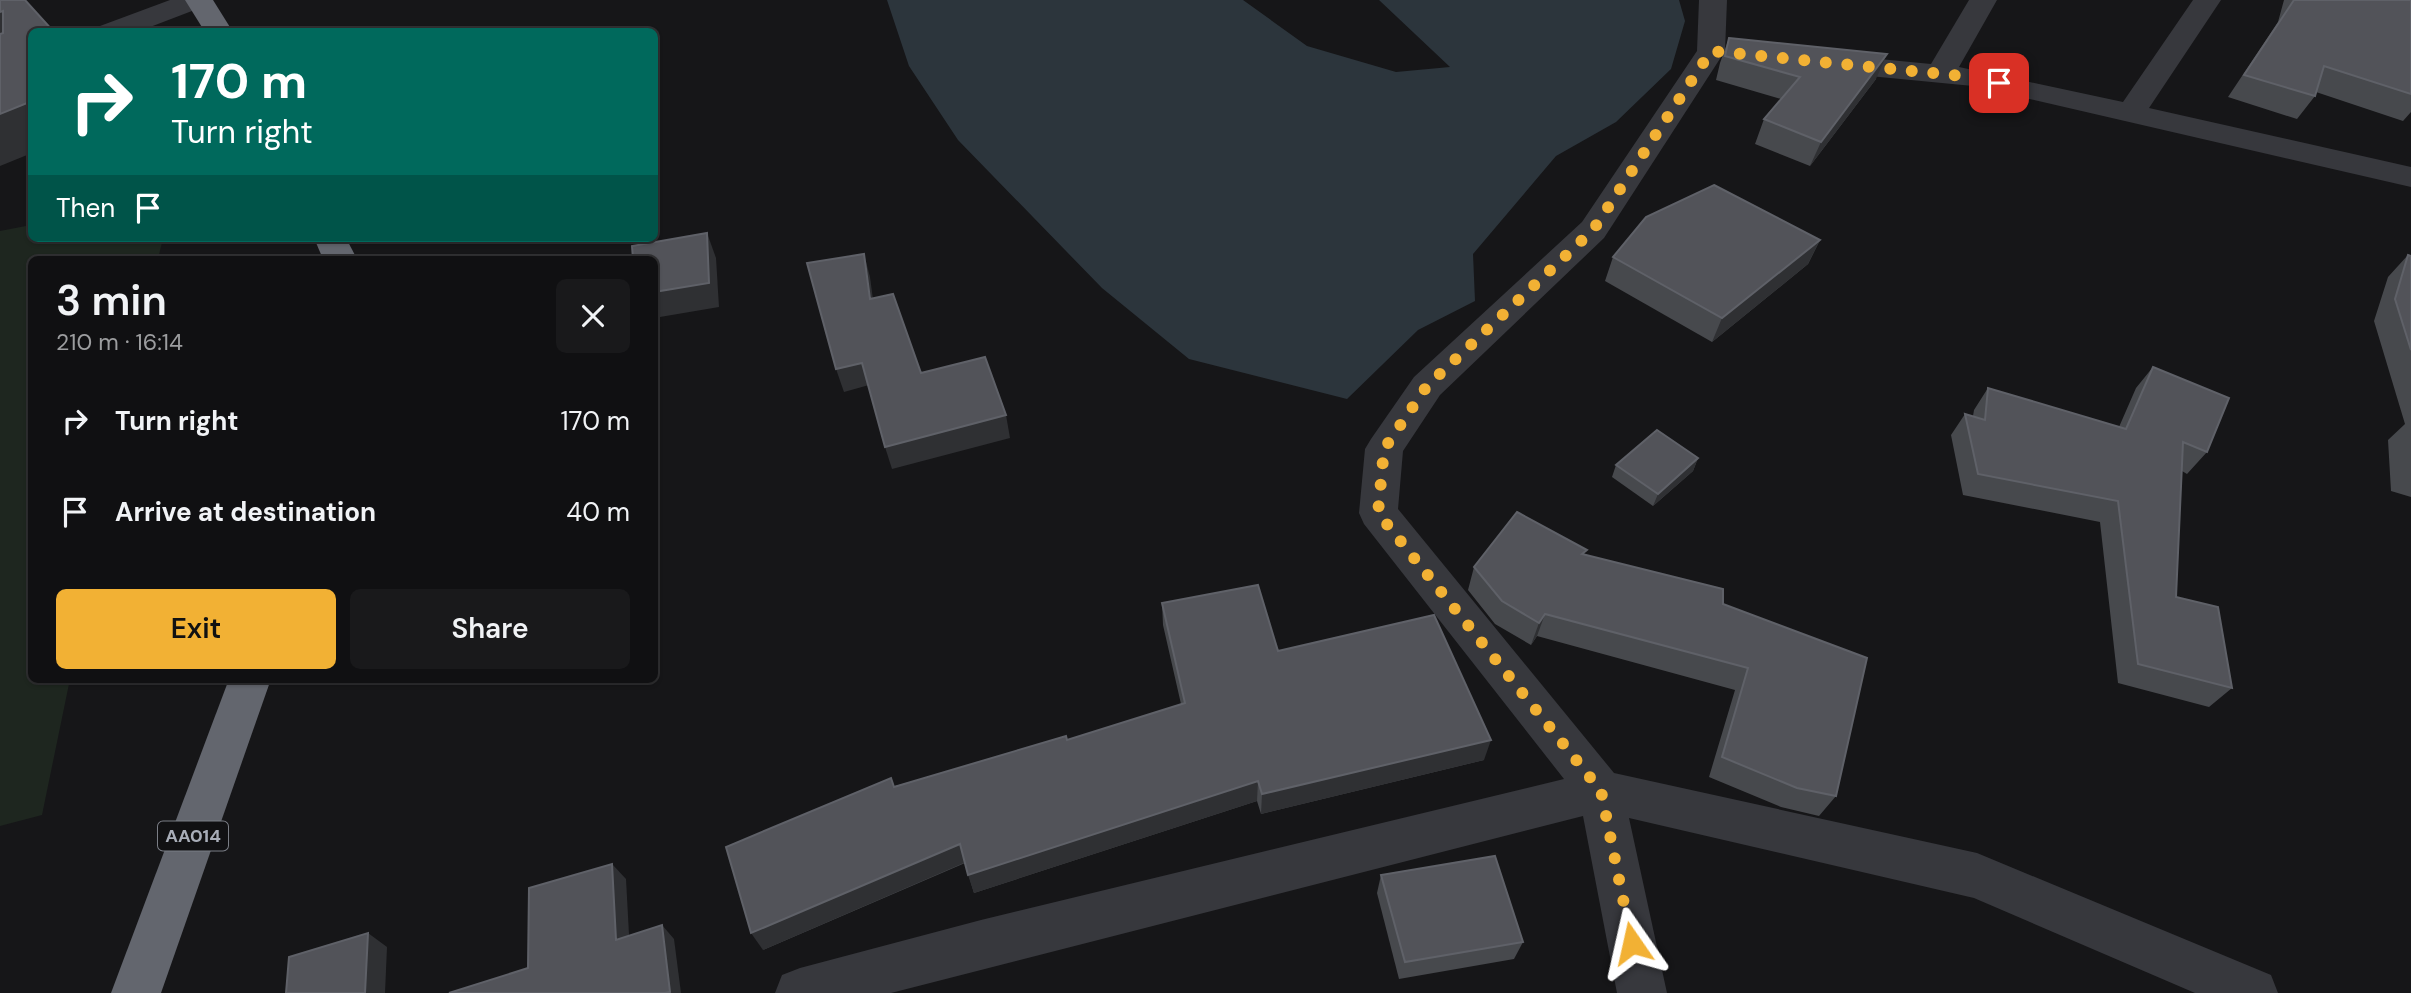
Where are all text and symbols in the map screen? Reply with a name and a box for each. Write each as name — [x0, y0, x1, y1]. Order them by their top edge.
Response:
text: 170 m — [171, 49, 307, 113]
pin — [1969, 53, 2029, 113]
icon: right — [56, 56, 147, 147]
icon: arrive — [1980, 64, 2018, 102]
text: Turn right — [171, 111, 313, 153]
icon: arrive — [129, 189, 167, 227]
text: Then — [56, 191, 115, 225]
text: 3 min — [56, 273, 167, 328]
button: close — [556, 279, 630, 353]
text: 210 m · 16:14 — [56, 327, 183, 357]
icon: right — [56, 402, 94, 440]
text: Turn right — [115, 404, 239, 438]
text: 170 m — [561, 404, 630, 438]
icon: arrive — [56, 493, 94, 531]
text: Arrive at destination — [115, 495, 376, 529]
text: 40 m — [566, 495, 630, 529]
button: Exit — [56, 589, 336, 669]
button: Share — [350, 589, 630, 669]
road number: AA014 — [158, 822, 228, 850]
position arrow — [1595, 906, 1669, 980]

